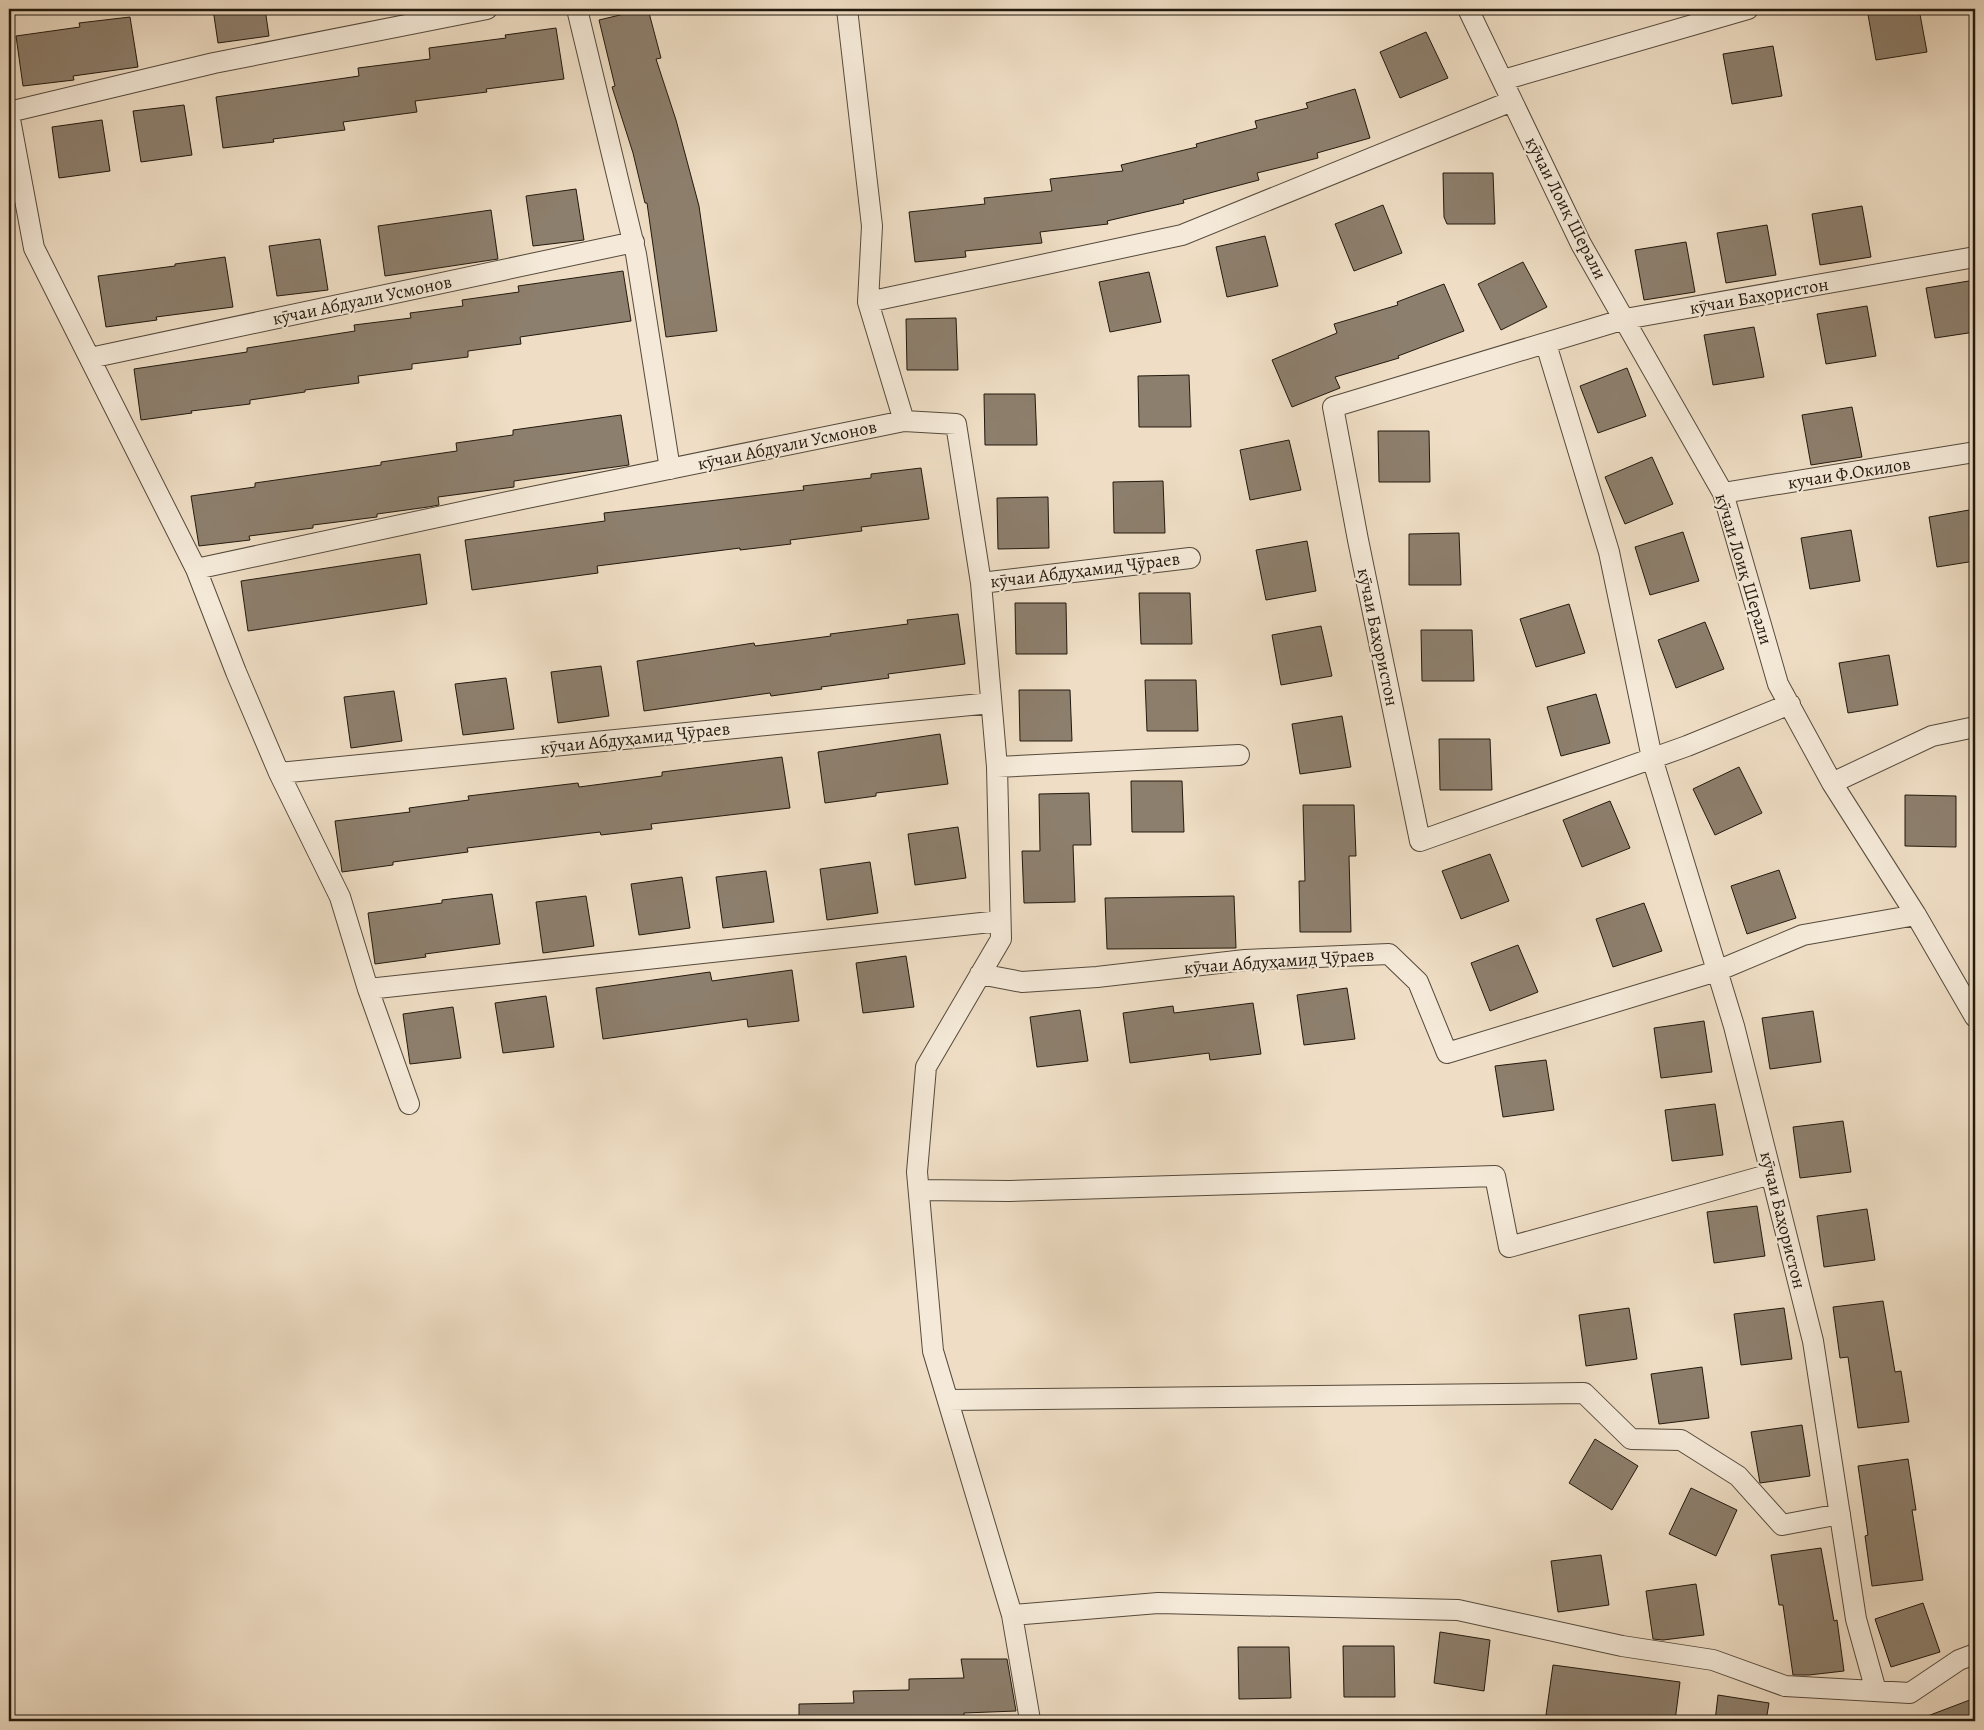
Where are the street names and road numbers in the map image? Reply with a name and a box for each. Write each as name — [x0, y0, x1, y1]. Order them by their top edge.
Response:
street label: кӯчаи Лоиқ Шерали — [1520, 133, 1612, 283]
street label: кӯчаи Абдуали Усмонов — [270, 269, 454, 331]
street label: кӯчаи Баҳористон — [1688, 272, 1830, 320]
street label: кӯчаи Абдуали Усмонов — [695, 414, 879, 476]
street label: кучаи Ф.Окилов — [1786, 451, 1912, 495]
street label: кӯчаи Лоиқ Шерали — [1710, 491, 1778, 647]
street label: кӯчаи Абдуҳамид Ҷӯраев — [989, 546, 1181, 594]
street label: кӯчаи Баҳористон — [1352, 566, 1404, 708]
street label: кӯчаи Абдуҳамид Ҷӯраев — [539, 716, 731, 760]
street label: кӯчаи Абдуҳамид Ҷӯраев — [1183, 942, 1375, 980]
street label: кӯчаи Баҳористон — [1754, 1149, 1812, 1291]

